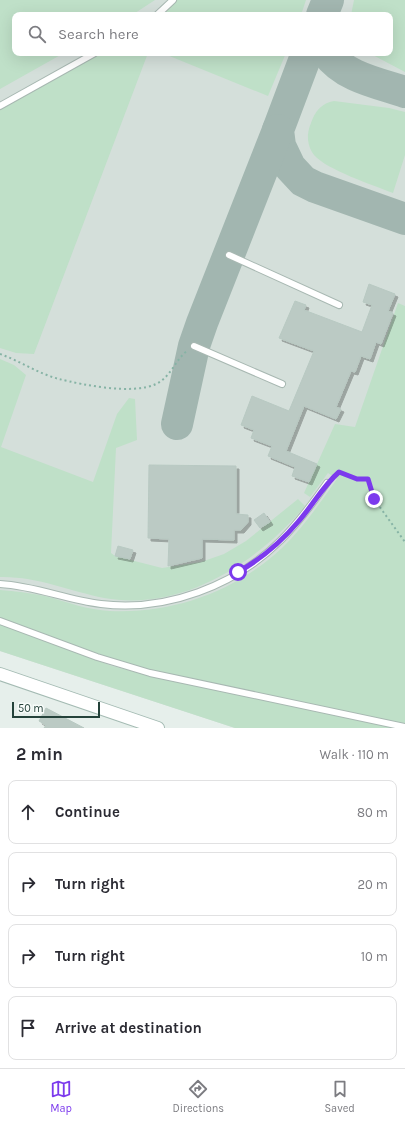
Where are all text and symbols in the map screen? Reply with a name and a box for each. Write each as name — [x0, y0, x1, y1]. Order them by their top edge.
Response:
search box — [12, 12, 393, 56]
icon: search — [26, 23, 48, 45]
text: Search here — [58, 25, 139, 43]
route end — [365, 490, 383, 508]
route start — [229, 563, 247, 581]
scale bar — [12, 700, 100, 719]
text: 50 m — [18, 702, 44, 715]
text: 2 min — [16, 744, 63, 764]
text: Walk · 110 m — [320, 747, 389, 762]
icon: ahead — [17, 801, 39, 823]
text: Continue — [55, 803, 120, 821]
text: 80 m — [357, 805, 388, 820]
icon: right — [17, 873, 39, 895]
text: Turn right — [55, 875, 125, 893]
text: 20 m — [358, 877, 388, 892]
icon: right — [17, 945, 39, 967]
text: Turn right — [55, 947, 125, 965]
text: 10 m — [361, 949, 388, 964]
icon: arrive — [17, 1017, 39, 1039]
text: Arrive at destination — [55, 1019, 202, 1037]
tab: Map — [50, 1078, 72, 1115]
tab: Directions — [172, 1078, 224, 1115]
tab: Saved — [324, 1078, 355, 1115]

